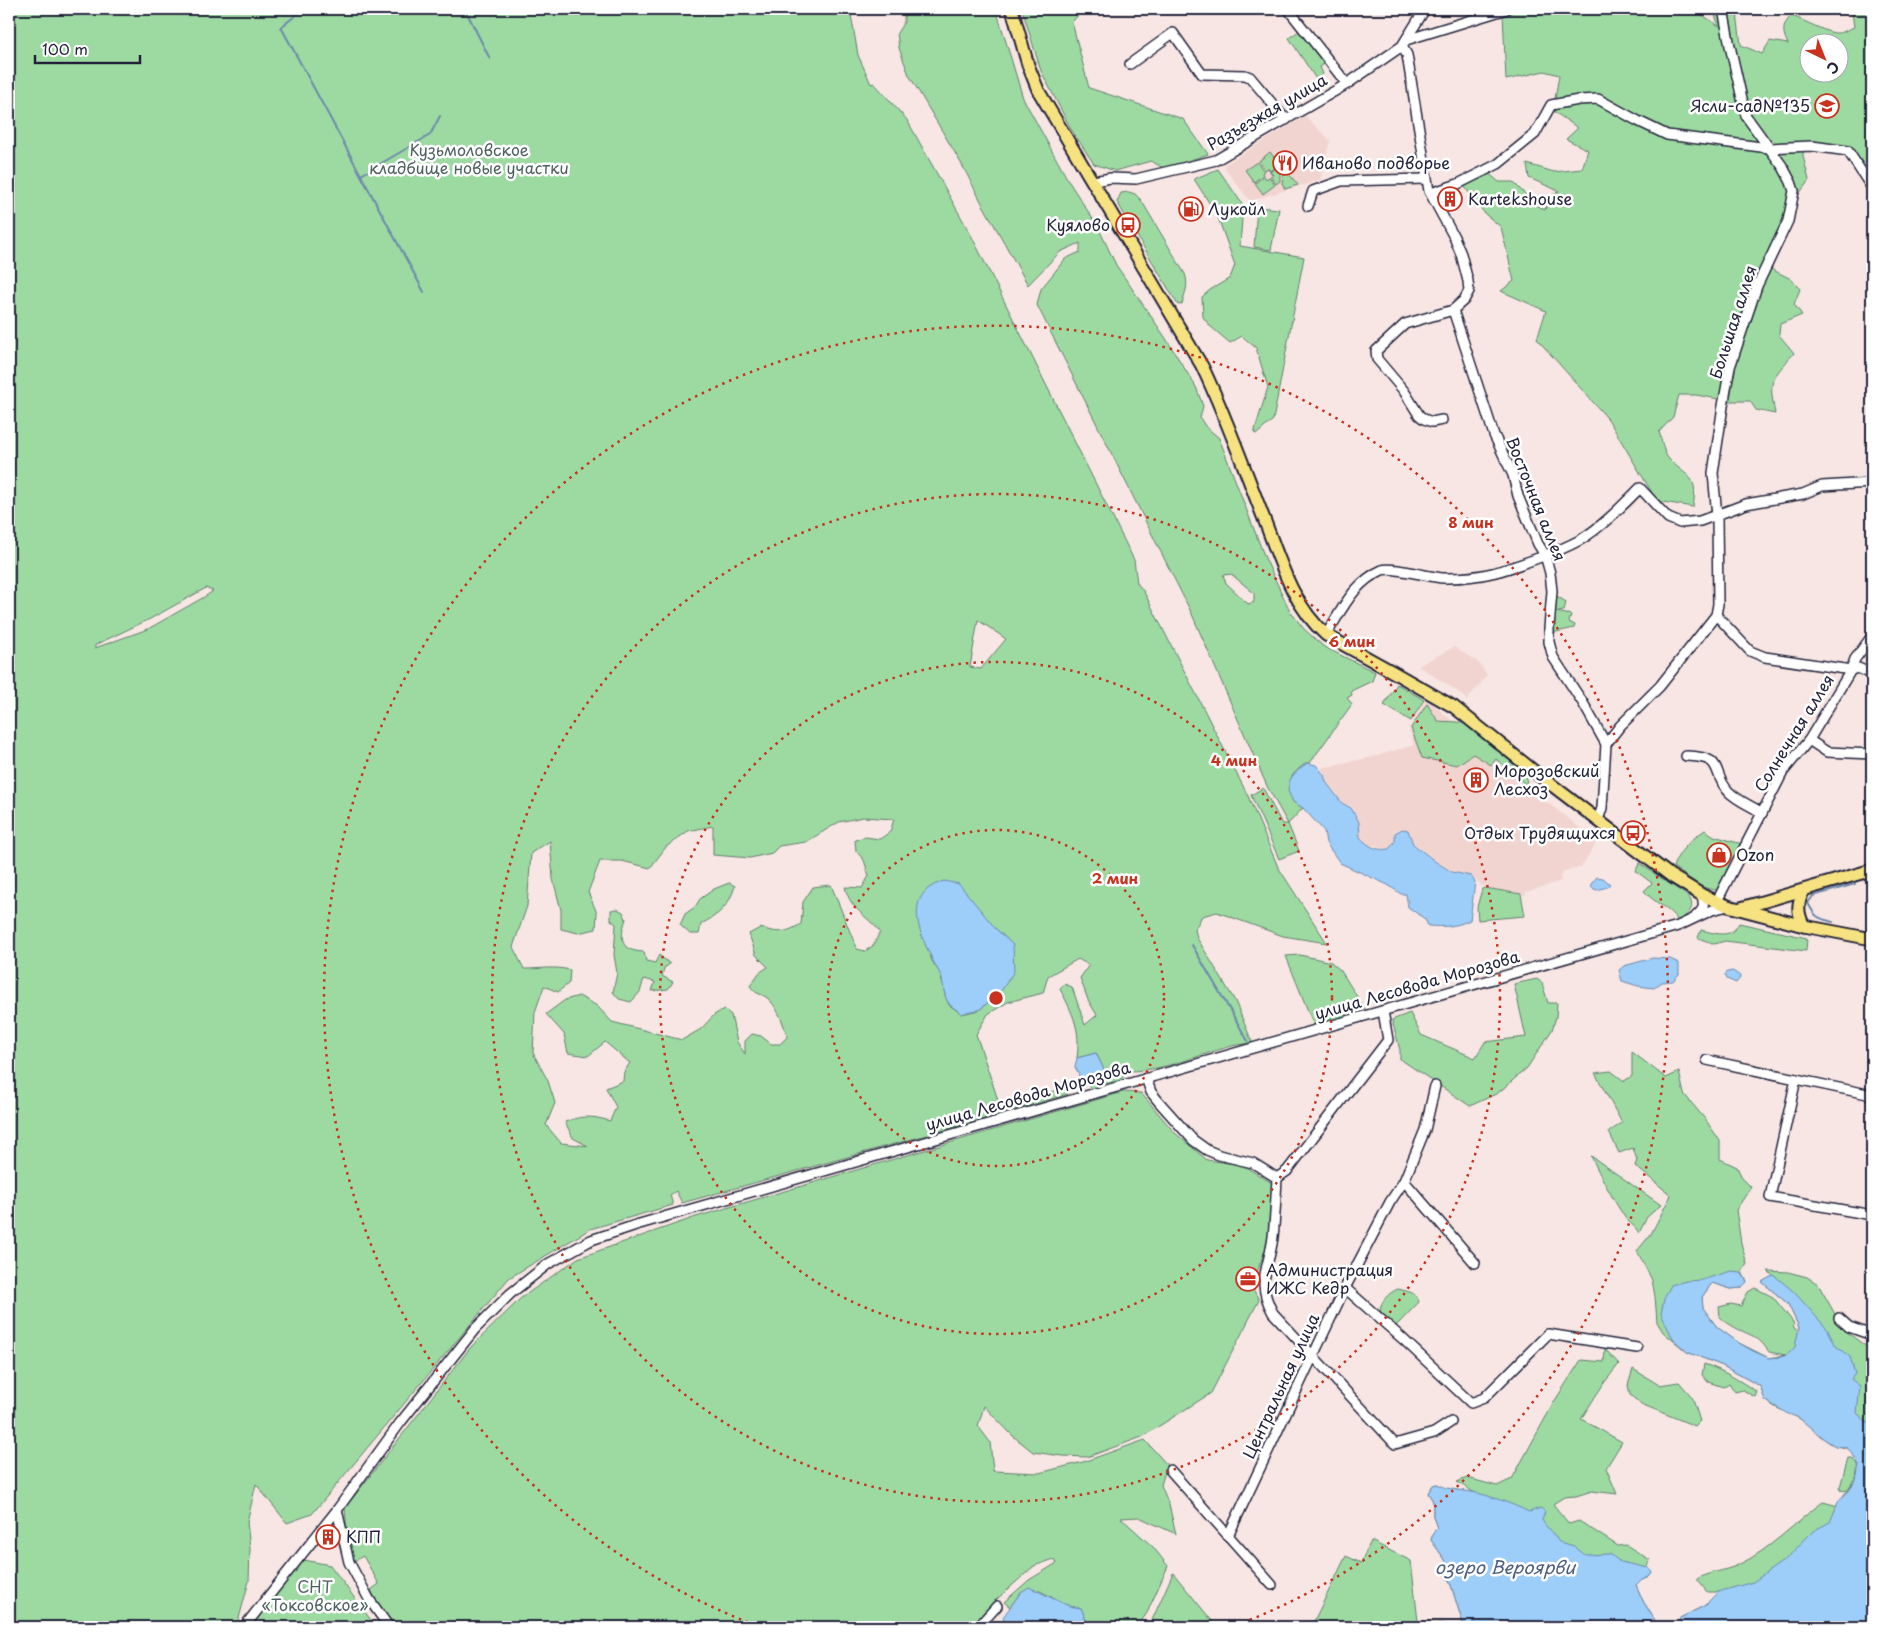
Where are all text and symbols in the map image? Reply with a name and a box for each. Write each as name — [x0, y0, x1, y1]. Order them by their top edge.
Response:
scale bar — [35, 32, 140, 64]
north arrow — [1798, 32, 1848, 82]
text: 100 m — [42, 37, 88, 60]
text: С — [1822, 57, 1844, 79]
street label: Разъезжая улица — [1202, 67, 1331, 155]
place label: Ясли-сад№135 — [1690, 93, 1810, 117]
school or university icon: Ясли-сад№135 — [1814, 93, 1840, 119]
park label: Кузьмоловское кладбище новые участки — [369, 137, 569, 179]
restaurant icon: Иваново подворье — [1272, 150, 1298, 176]
place label: Иваново подворье — [1302, 150, 1450, 174]
building icon: Kartekshouse — [1437, 186, 1463, 212]
place label: Kartekshouse — [1468, 186, 1572, 210]
fuel station icon: Лукойл — [1178, 196, 1204, 222]
place label: Лукойл — [1208, 196, 1266, 220]
place label: Куялово — [1046, 212, 1110, 236]
bus stop icon: Куялово — [1115, 212, 1141, 238]
street label: Большая аллея — [1702, 262, 1762, 381]
street label: Восточная аллея — [1501, 433, 1573, 564]
text: 8 мин — [1448, 510, 1494, 533]
text: 6 мин — [1329, 629, 1376, 652]
street label: Солнечная аллея — [1747, 669, 1839, 796]
text: 4 мин — [1211, 748, 1257, 771]
place label: Морозовский Лесхоз — [1494, 758, 1600, 800]
building icon: Морозовский Лесхоз — [1463, 767, 1489, 793]
place label: Отдых Трудящихся — [1464, 820, 1616, 844]
bus stop icon: Отдых Трудящихся — [1620, 820, 1646, 846]
shop icon: Ozon — [1706, 842, 1732, 868]
place label: Ozon — [1736, 842, 1774, 866]
text: 2 мин — [1092, 866, 1139, 889]
street label: улица Лесовода Морозова — [1312, 943, 1522, 1025]
centre of rings — [987, 989, 1005, 1007]
street label: улица Лесовода Морозова — [923, 1054, 1133, 1136]
place label: Администрация ИЖС Кедр — [1266, 1257, 1393, 1299]
office icon: Администрация ИЖС Кедр — [1235, 1266, 1261, 1292]
street label: Центральная улица — [1236, 1309, 1324, 1462]
building icon: КПП — [315, 1524, 341, 1550]
place label: КПП — [346, 1524, 381, 1548]
water label: озеро Вероярви — [1435, 1553, 1577, 1580]
park label: СНТ «Токсовское» — [262, 1574, 368, 1616]

